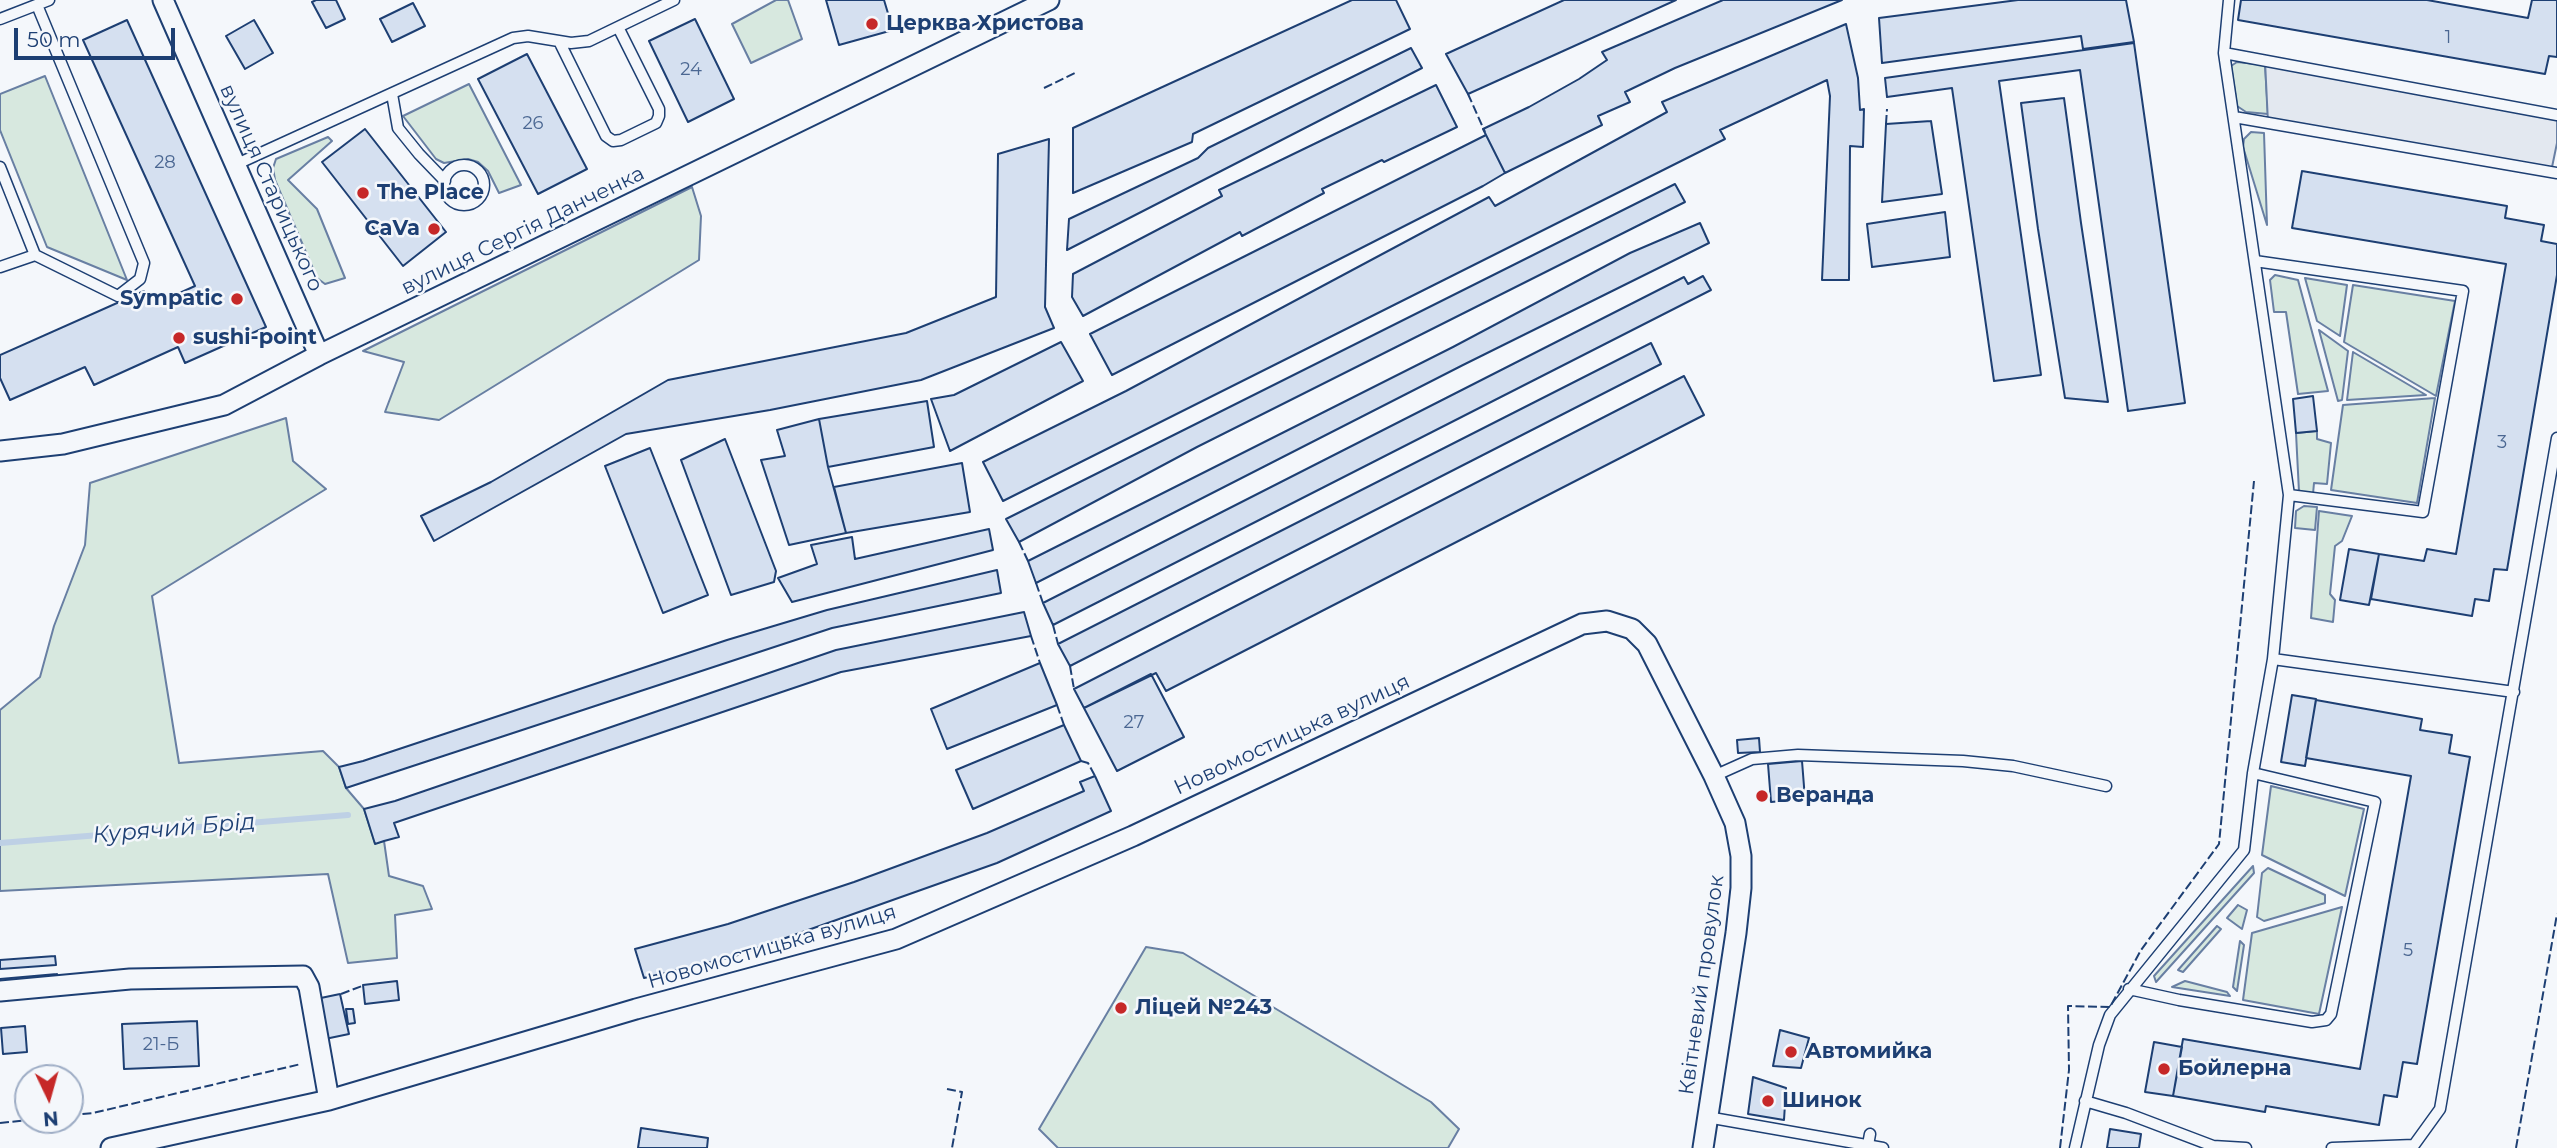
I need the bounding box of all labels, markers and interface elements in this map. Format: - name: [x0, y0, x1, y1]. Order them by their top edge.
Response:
- place label: Церква Христова: [886, 11, 1084, 37]
- scale bar: [18, 14, 178, 58]
- marker: Церква Христова: [864, 16, 880, 32]
- text: 50 m: [27, 27, 81, 52]
- house number: 1: [2445, 27, 2451, 49]
- house number: 24: [680, 59, 702, 81]
- street label: вулиця Старицького: [214, 80, 328, 296]
- house number: 26: [522, 113, 544, 135]
- house number: 28: [154, 152, 176, 174]
- street label: вулиця Сергія Данченка: [397, 161, 649, 301]
- place label: The Place: [377, 180, 484, 206]
- marker: The Place: [355, 185, 371, 201]
- place label: CaVa: [364, 216, 420, 242]
- marker: CaVa: [426, 221, 442, 237]
- place label: Sympatic: [120, 286, 223, 312]
- marker: Sympatic: [229, 291, 245, 307]
- place label: sushi-point: [193, 325, 317, 351]
- marker: sushi-point: [171, 330, 187, 346]
- house number: 3: [2497, 432, 2507, 454]
- street label: Новомостицька вулиця: [1170, 669, 1414, 801]
- house number: 27: [1124, 712, 1144, 734]
- place label: Веранда: [1776, 783, 1874, 809]
- marker: Веранда: [1754, 788, 1770, 804]
- water label: Курячий Брід: [92, 808, 256, 850]
- street label: Квітневий провулок: [1674, 873, 1730, 1097]
- street label: Новомостицька вулиця: [645, 899, 899, 995]
- house number: 5: [2403, 940, 2413, 962]
- place label: Ліцей №243: [1135, 995, 1272, 1021]
- marker: Ліцей №243: [1113, 1000, 1129, 1016]
- house number: 21-Б: [143, 1034, 179, 1056]
- place label: Автомийка: [1805, 1039, 1932, 1065]
- marker: Автомийка: [1783, 1044, 1799, 1060]
- place label: Бойлерна: [2178, 1056, 2291, 1082]
- marker: Бойлерна: [2156, 1061, 2172, 1077]
- north arrow: [14, 1064, 84, 1134]
- place label: Шинок: [1782, 1088, 1862, 1114]
- marker: Шинок: [1760, 1093, 1776, 1109]
- text: N: [42, 1106, 59, 1131]

